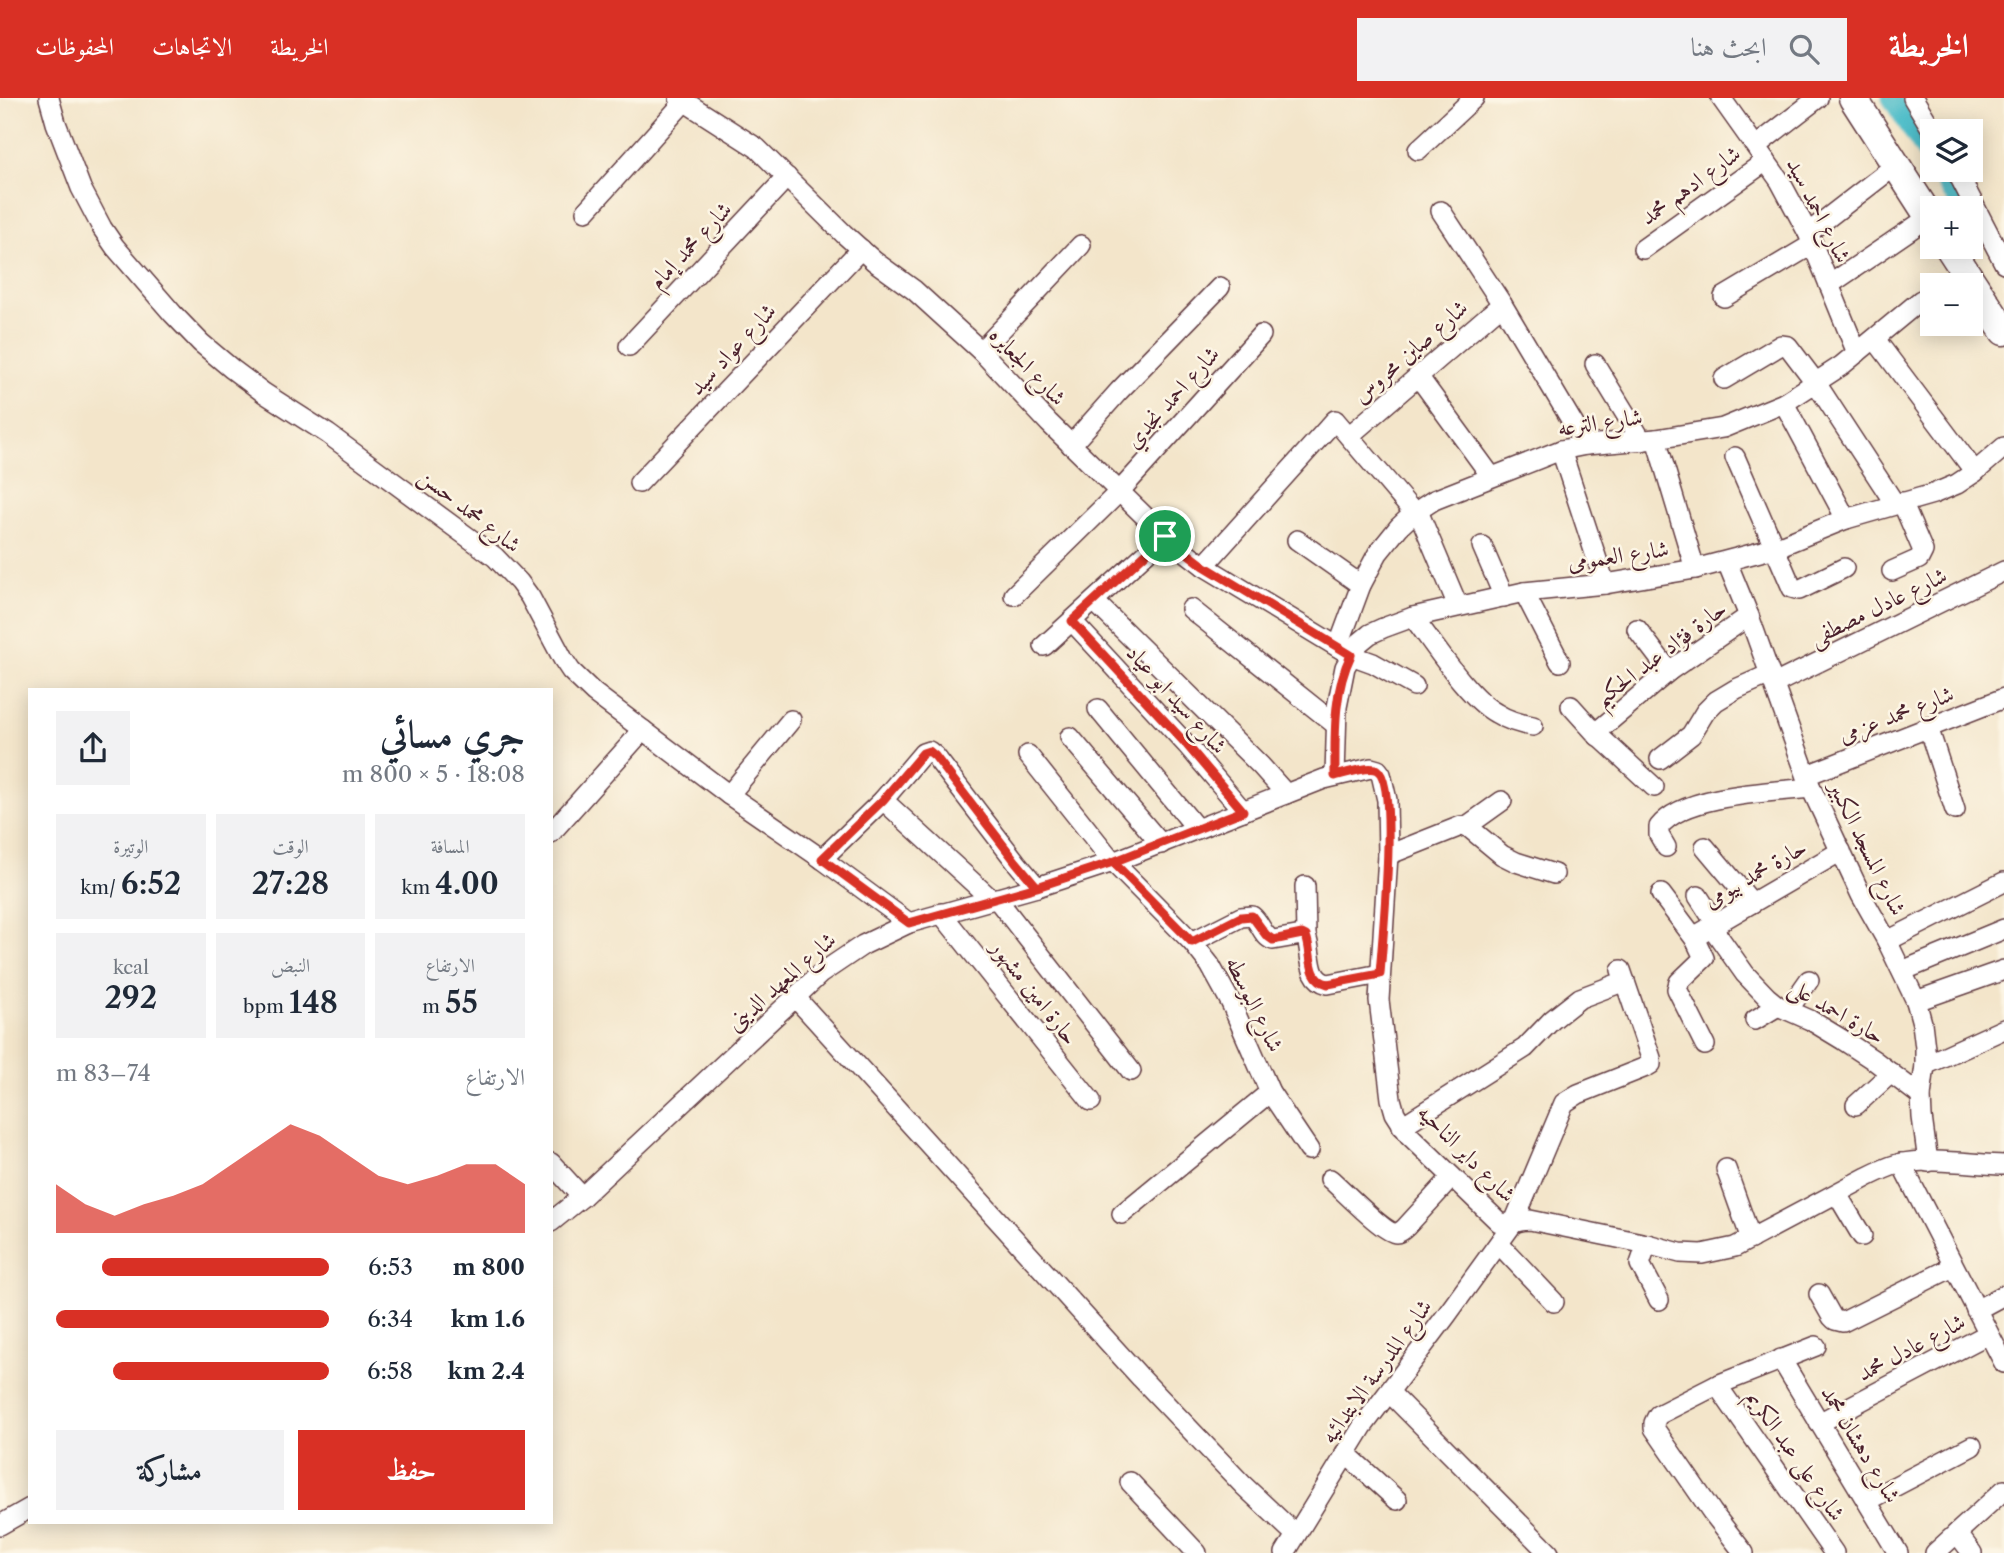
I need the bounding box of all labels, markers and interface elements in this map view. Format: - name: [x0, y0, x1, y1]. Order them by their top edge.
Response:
- search box: [1357, 18, 1847, 81]
- text: الخريطة: [1889, 25, 1969, 66]
- icon: search: [1785, 30, 1823, 68]
- text: ابحث هنا: [1690, 31, 1767, 63]
- text: المحفوظات: [35, 32, 114, 61]
- text: الاتجاهات: [152, 32, 232, 61]
- text: الخريطة: [270, 32, 329, 61]
- map controls: [1920, 119, 1983, 336]
- button: layers: [1920, 119, 1983, 182]
- street label: شارع ادهم محمد: [1634, 139, 1750, 237]
- street label: شارع احمد سيد: [1775, 153, 1857, 270]
- street label: شارع محمد إمام: [642, 195, 742, 299]
- button: +: [1920, 196, 1983, 259]
- button: −: [1920, 273, 1983, 336]
- street label: شارع صاين محروس: [1347, 293, 1477, 413]
- street label: شارع عواد سيد: [682, 297, 786, 405]
- street label: شارع الجعايره: [979, 321, 1072, 415]
- street label: شارع احمد نجدي: [1119, 340, 1230, 458]
- street label: شارع الترعه: [1556, 402, 1645, 448]
- street label: شارع محمد حسن: [410, 461, 527, 563]
- pin: [1135, 506, 1195, 566]
- icon: arrive: [1146, 517, 1184, 555]
- street label: شارع العمومى: [1566, 534, 1671, 582]
- street label: شارع عادل مصطفى: [1805, 561, 1954, 657]
- street label: حارة فؤاد عبد الحكيم: [1588, 594, 1737, 719]
- street label: شارع سيد ابو عياد: [1116, 639, 1233, 763]
- street label: شارع محمد عزمى: [1834, 679, 1960, 754]
- text: جري مسائي: [380, 710, 525, 757]
- button: share: [56, 711, 130, 785]
- text: 18:08 · 5 × 800 m: [342, 760, 525, 788]
- street label: شارع المسجد الكبير: [1817, 774, 1913, 923]
- street label: حارة محمد بيومى: [1699, 832, 1812, 915]
- text: الوتيرة: [113, 835, 148, 858]
- text: الوقت: [272, 835, 309, 858]
- text: المسافة: [431, 835, 470, 858]
- text: 6:52: [121, 865, 181, 902]
- text: 27:28: [252, 865, 329, 902]
- text: 4.00: [435, 865, 499, 902]
- text: /km: [80, 876, 121, 899]
- text: km: [402, 876, 435, 899]
- street label: شارع المعهد الدينى: [720, 926, 846, 1041]
- street label: حارة امين مشهور: [983, 932, 1085, 1051]
- street label: شارع البوسطه: [1214, 952, 1290, 1059]
- text: النبض: [271, 954, 310, 977]
- text: الارتفاع: [426, 954, 475, 977]
- text: kcal: [113, 956, 149, 979]
- street label: حارة احمد على: [1782, 972, 1890, 1053]
- text: 292: [104, 979, 157, 1016]
- text: 148: [289, 984, 338, 1021]
- text: 55: [445, 984, 478, 1021]
- text: bpm: [243, 995, 289, 1018]
- text: m: [422, 995, 445, 1018]
- text: 74–83 m: [56, 1059, 151, 1087]
- text: الارتفاع: [465, 1063, 525, 1091]
- street label: شارع داير الناحيه: [1408, 1098, 1522, 1212]
- text: 6:53: [368, 1253, 413, 1281]
- text: 800 m: [453, 1253, 525, 1281]
- street label: شارع المدرسة الابتدائيه: [1314, 1293, 1443, 1452]
- text: 6:34: [367, 1305, 413, 1333]
- text: 1.6 km: [451, 1305, 525, 1333]
- street label: شارع عادل محمد: [1852, 1307, 1973, 1392]
- text: 6:58: [367, 1357, 413, 1385]
- text: 2.4 km: [448, 1357, 525, 1385]
- street label: شارع دهشان محمد: [1810, 1380, 1907, 1511]
- street label: شارع على عبد الكريم: [1735, 1384, 1852, 1530]
- button: مشاركة: [56, 1430, 284, 1510]
- button: حفظ: [298, 1430, 525, 1510]

